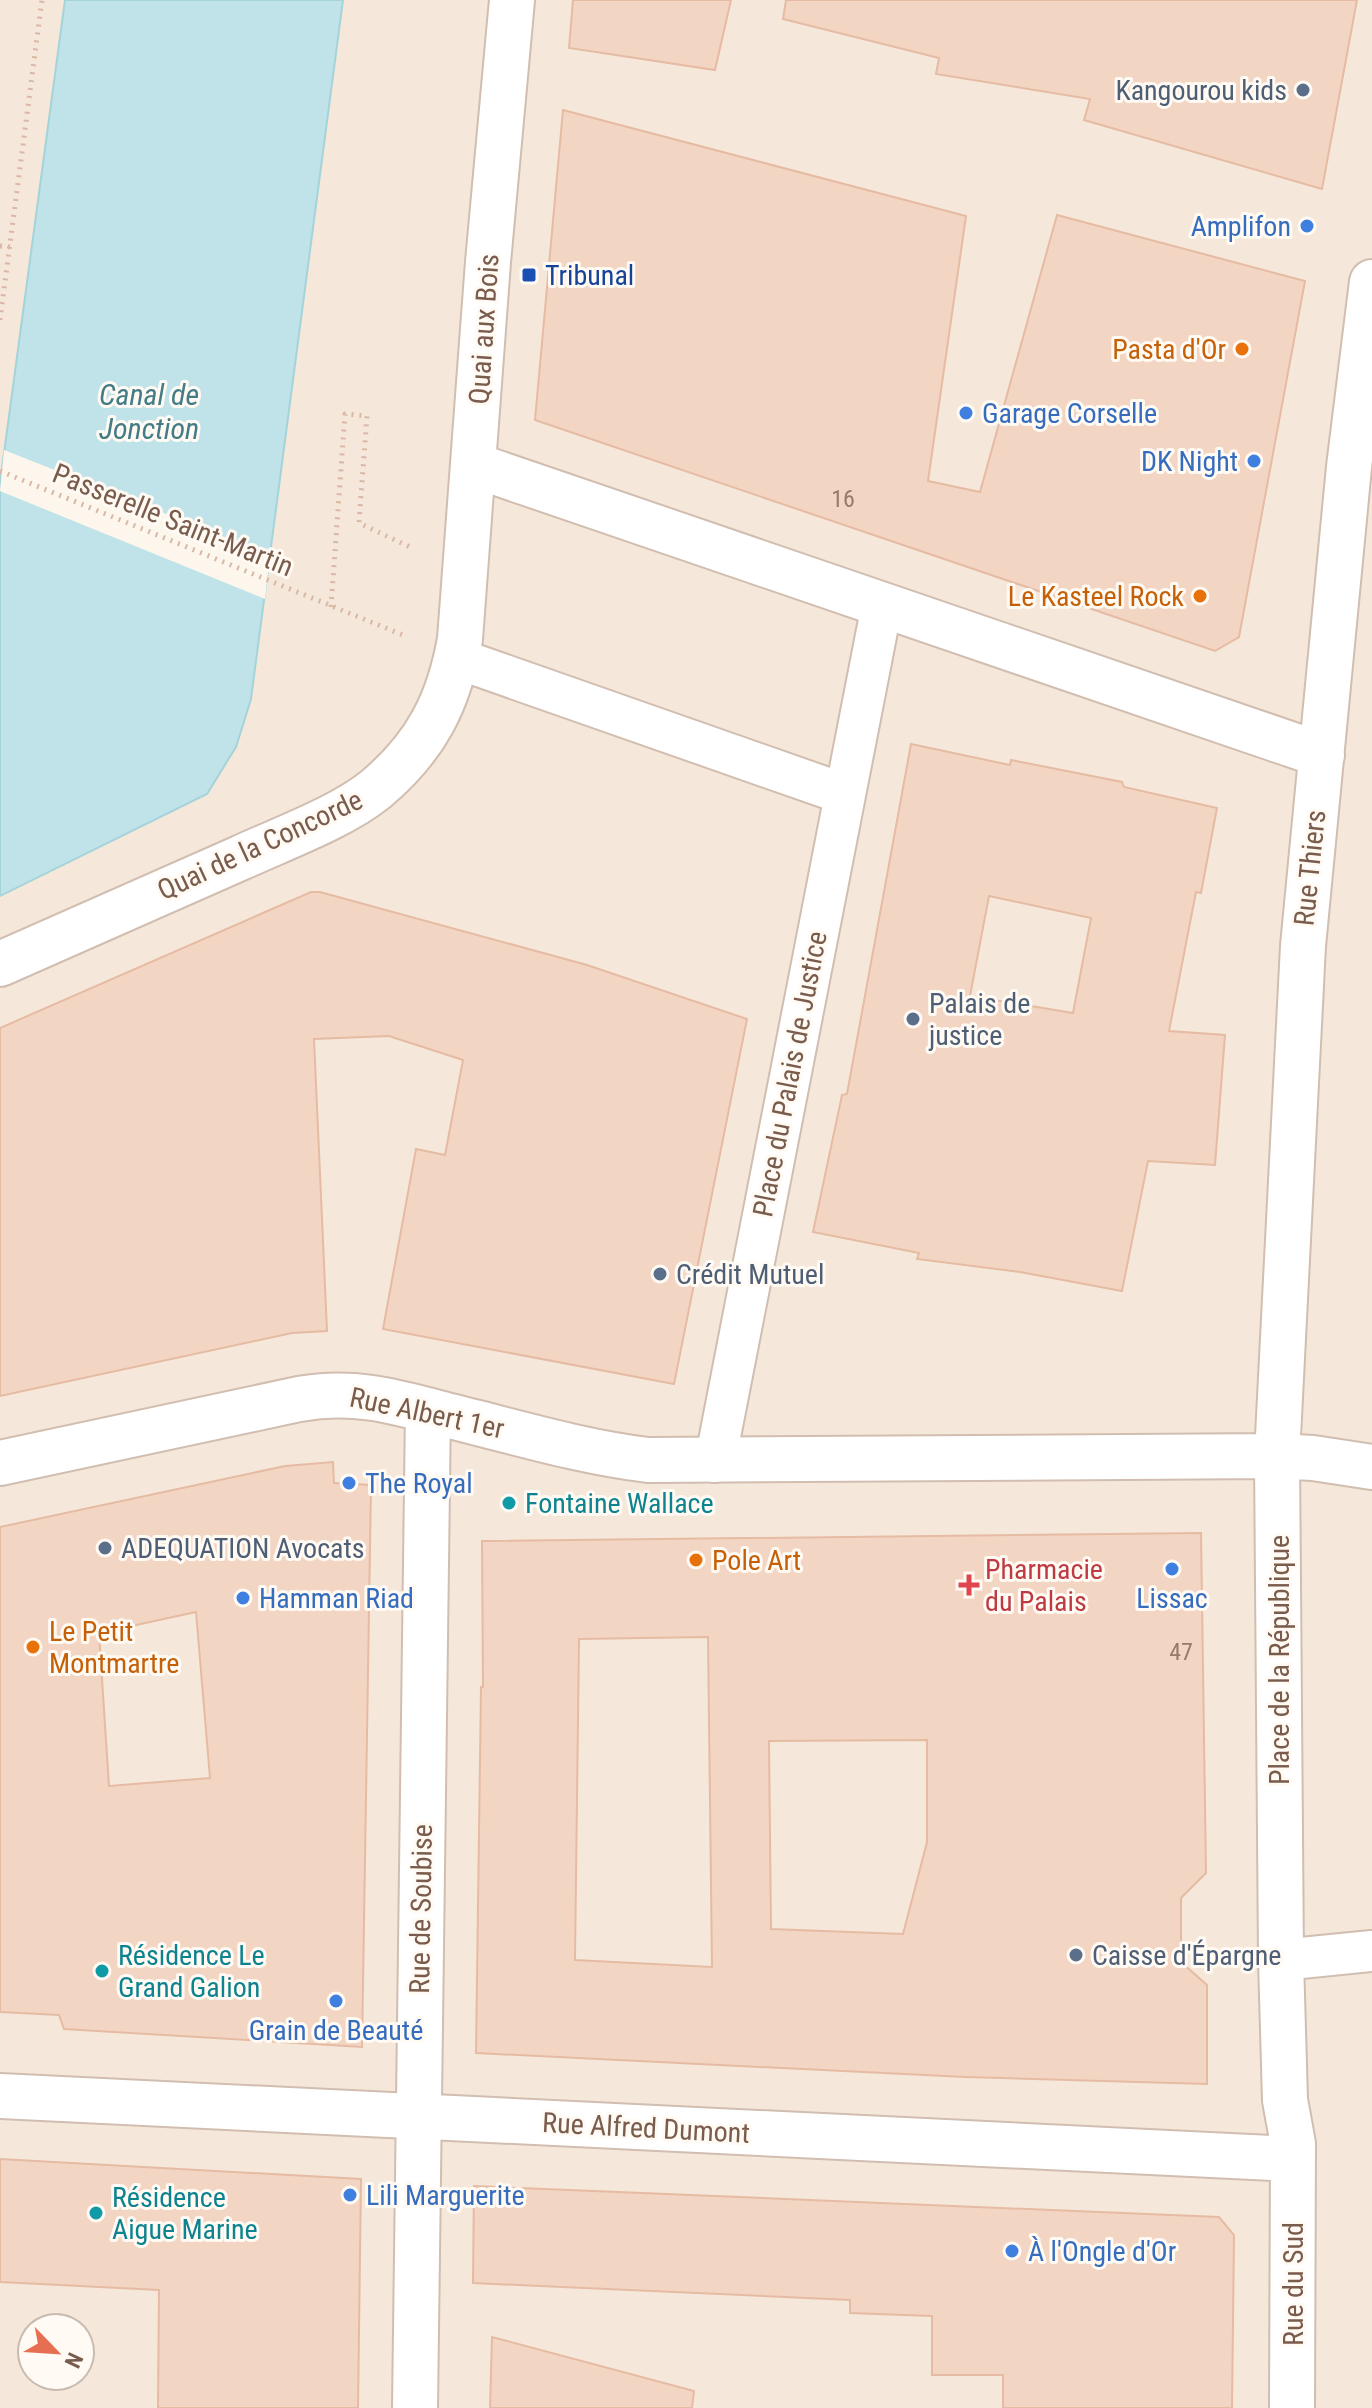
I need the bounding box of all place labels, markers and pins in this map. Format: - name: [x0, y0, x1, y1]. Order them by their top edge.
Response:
- place label: Kangourou kids: [1115, 74, 1287, 107]
- marker: Kangourou kids: [1294, 81, 1312, 99]
- place label: Amplifon: [1191, 210, 1291, 243]
- marker: Amplifon: [1298, 217, 1316, 235]
- place label: Tribunal: [545, 259, 634, 292]
- marker: Tribunal: [520, 266, 538, 284]
- place label: Pasta d'Or: [1112, 333, 1226, 366]
- marker: Pasta d'Or: [1233, 340, 1251, 358]
- place label: Garage Corselle: [982, 397, 1157, 430]
- marker: Garage Corselle: [957, 404, 975, 422]
- place label: DK Night: [1141, 445, 1238, 478]
- marker: DK Night: [1245, 452, 1263, 470]
- place label: Le Kasteel Rock: [1008, 580, 1184, 613]
- marker: Le Kasteel Rock: [1191, 587, 1209, 605]
- place label: Palais de justice: [928, 987, 1030, 1052]
- marker: Palais de justice: [904, 1010, 922, 1028]
- place label: Crédit Mutuel: [676, 1258, 824, 1291]
- marker: Crédit Mutuel: [651, 1265, 669, 1283]
- place label: The Royal: [365, 1467, 473, 1500]
- marker: The Royal: [340, 1474, 358, 1492]
- place label: Fontaine Wallace: [525, 1487, 714, 1520]
- marker: Fontaine Wallace: [500, 1494, 518, 1512]
- place label: ADEQUATION Avocats: [121, 1532, 365, 1565]
- marker: ADEQUATION Avocats: [96, 1539, 114, 1557]
- place label: Pole Art: [712, 1544, 801, 1577]
- marker: Pole Art: [687, 1551, 705, 1569]
- place label: Pharmacie du Palais: [985, 1553, 1103, 1618]
- marker: Lissac: [1163, 1560, 1181, 1578]
- marker: Pharmacie du Palais: [960, 1576, 978, 1594]
- place label: Hamman Riad: [259, 1582, 414, 1615]
- place label: Lissac: [1136, 1582, 1208, 1615]
- marker: Hamman Riad: [234, 1589, 252, 1607]
- place label: Le Petit Montmartre: [49, 1615, 179, 1680]
- marker: Le Petit Montmartre: [24, 1638, 42, 1656]
- place label: Résidence Le Grand Galion: [118, 1939, 265, 2004]
- place label: Caisse d'Épargne: [1092, 1939, 1282, 1972]
- marker: Caisse d'Épargne: [1067, 1946, 1085, 1964]
- marker: Résidence Le Grand Galion: [93, 1962, 111, 1980]
- marker: Grain de Beauté: [327, 1992, 345, 2010]
- place label: Grain de Beauté: [249, 2014, 423, 2047]
- place label: Lili Marguerite: [366, 2179, 525, 2212]
- place label: Résidence Aigue Marine: [112, 2181, 258, 2246]
- marker: Lili Marguerite: [341, 2186, 359, 2204]
- marker: Résidence Aigue Marine: [87, 2204, 105, 2222]
- place label: À l'Ongle d'Or: [1028, 2235, 1176, 2268]
- marker: À l'Ongle d'Or: [1003, 2242, 1021, 2260]

